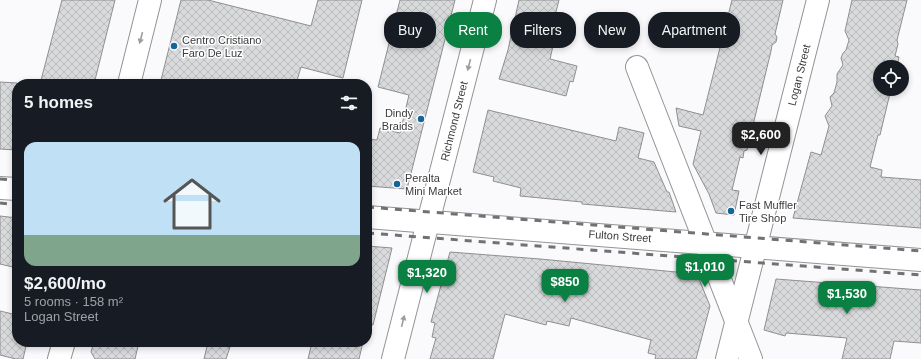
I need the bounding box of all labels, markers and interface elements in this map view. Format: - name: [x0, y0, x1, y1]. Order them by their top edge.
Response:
- chip: Buy: [384, 12, 436, 48]
- chip: Rent: [444, 12, 502, 48]
- chip: Filters: [510, 12, 576, 48]
- chip: New: [584, 12, 640, 48]
- chip: Apartment: [648, 12, 740, 48]
- one-way arrow: [137, 32, 143, 44]
- place label: Centro Cristiano Faro De Luz: [182, 34, 261, 59]
- marker: Centro Cristiano Faro De Luz: [169, 41, 179, 51]
- street label: Logan Street: [786, 43, 812, 107]
- one-way arrow: [465, 59, 471, 71]
- map controls: [873, 60, 909, 96]
- button: locate: [873, 60, 909, 96]
- street label: Richmond Street: [438, 80, 470, 162]
- icon: filters: [338, 92, 360, 114]
- text: 5 homes: [24, 93, 93, 112]
- place label: Dindy Braids: [382, 107, 413, 132]
- marker: Dindy Braids: [416, 114, 426, 124]
- pin: $2,600: [728, 122, 794, 156]
- text: $2,600: [741, 127, 781, 142]
- icon: home: [156, 168, 228, 240]
- place label: Peralta Mini Market: [405, 172, 462, 197]
- marker: Peralta Mini Market: [392, 179, 402, 189]
- place label: Fast Muffler Tire Shop: [739, 199, 797, 224]
- marker: Fast Muffler Tire Shop: [726, 206, 736, 216]
- street label: Fulton Street: [588, 228, 652, 244]
- pin: $1,010: [672, 254, 738, 288]
- text: $1,010: [685, 259, 725, 274]
- pin: $1,320: [394, 260, 460, 294]
- text: $1,320: [407, 265, 447, 280]
- pin: $850: [541, 269, 589, 303]
- text: $2,600/mo: [24, 274, 106, 293]
- text: $850: [551, 274, 579, 289]
- pin: $1,530: [814, 281, 880, 315]
- text: $1,530: [827, 286, 867, 301]
- text: 5 rooms · 158 m²: [24, 294, 123, 309]
- text: Logan Street: [24, 309, 98, 324]
- one-way arrow: [400, 315, 406, 327]

